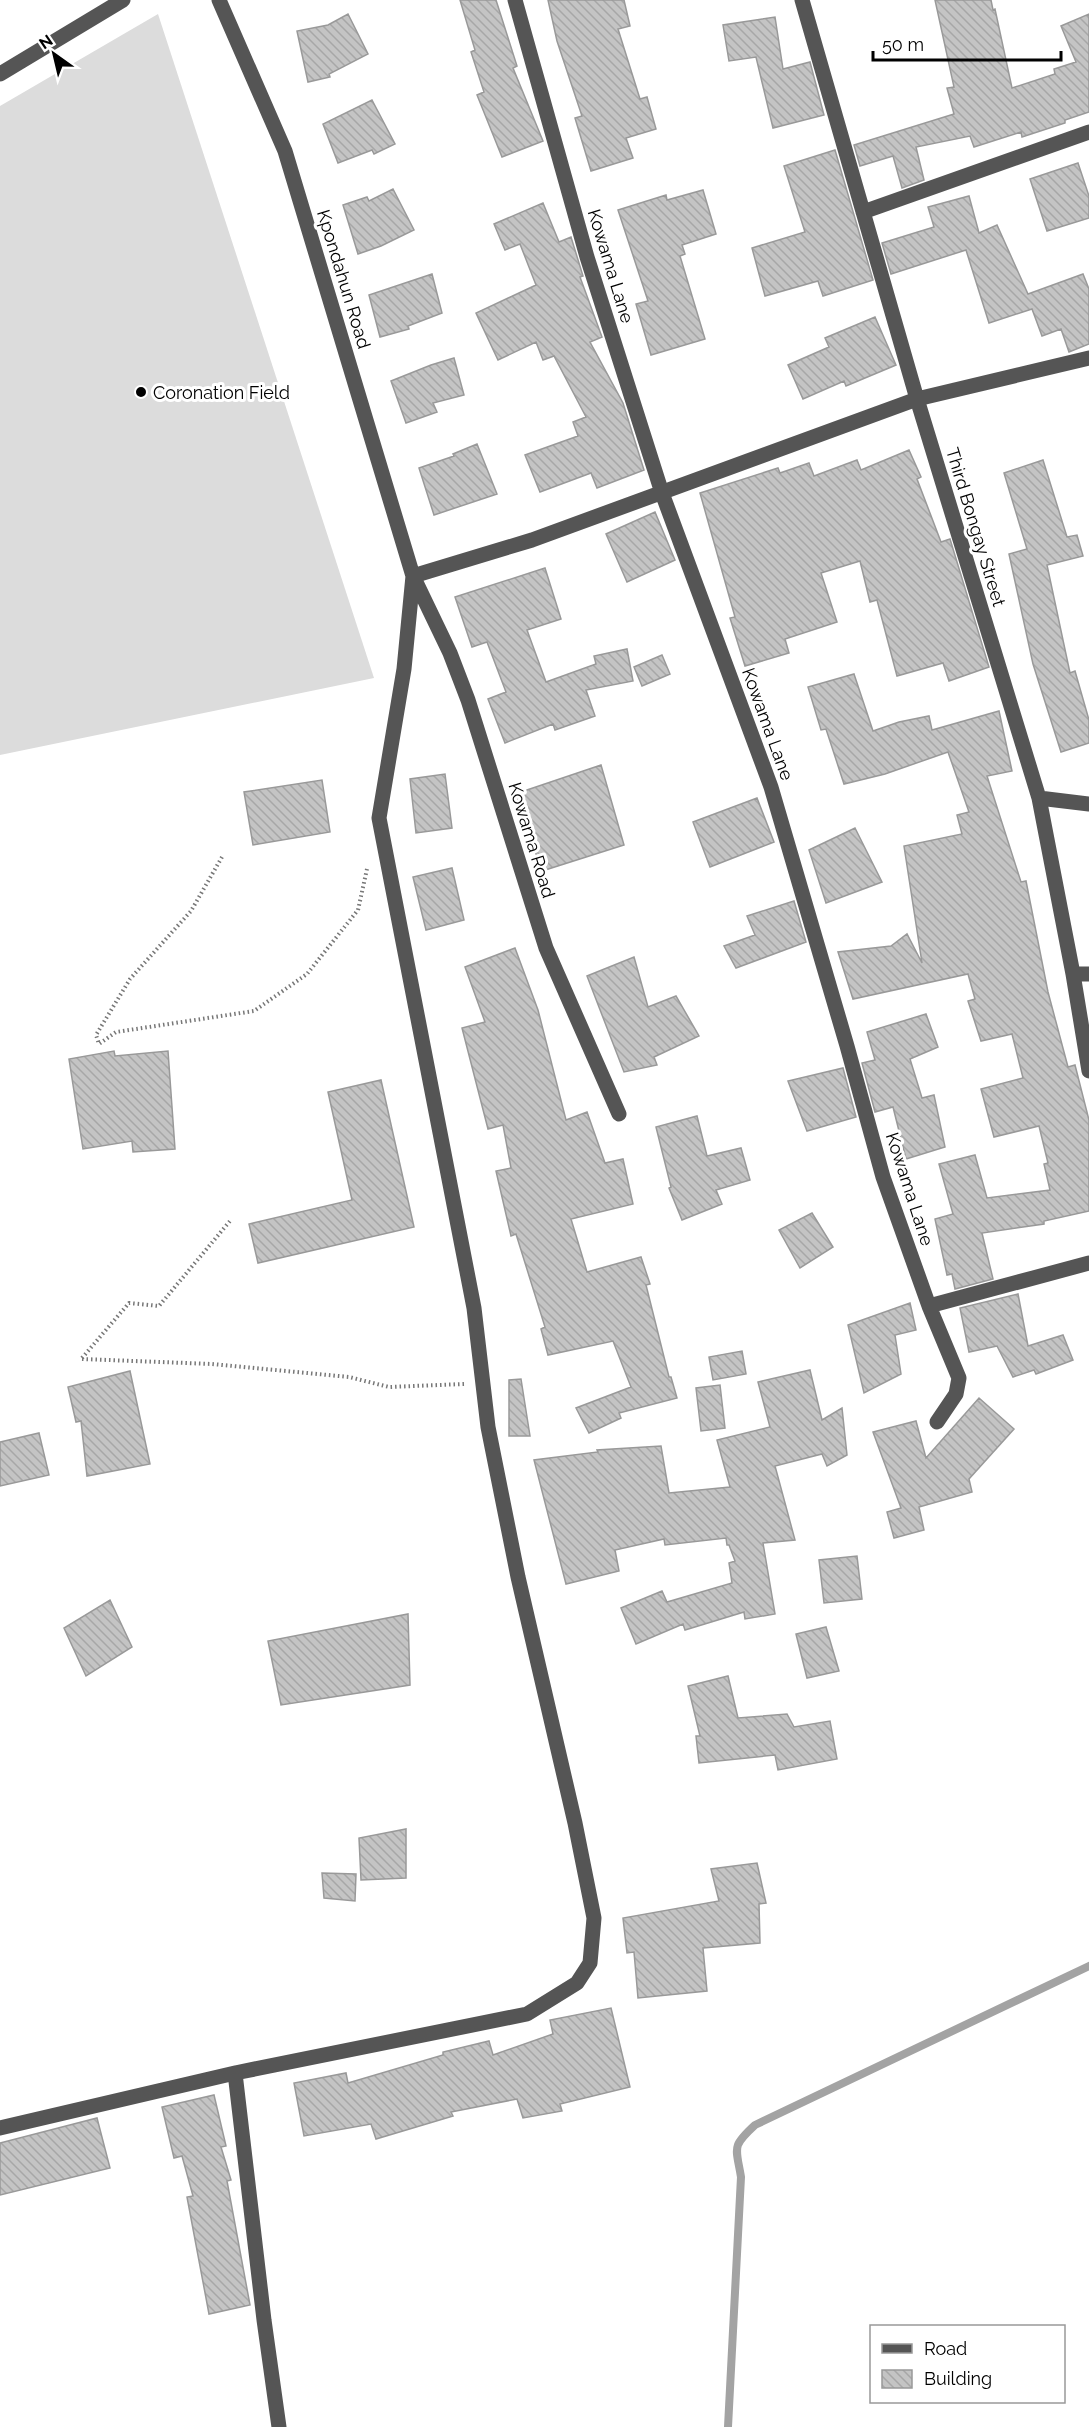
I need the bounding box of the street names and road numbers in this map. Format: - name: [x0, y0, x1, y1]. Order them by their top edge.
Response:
- street label: Kpondahun Road: [313, 207, 375, 351]
- street label: Kowama Lane: [584, 207, 638, 326]
- street label: Third Bongay Street: [942, 445, 1010, 609]
- street label: Kowama Lane: [738, 665, 798, 783]
- street label: Kowama Road: [504, 780, 560, 900]
- street label: Kowama Lane: [882, 1130, 938, 1249]

